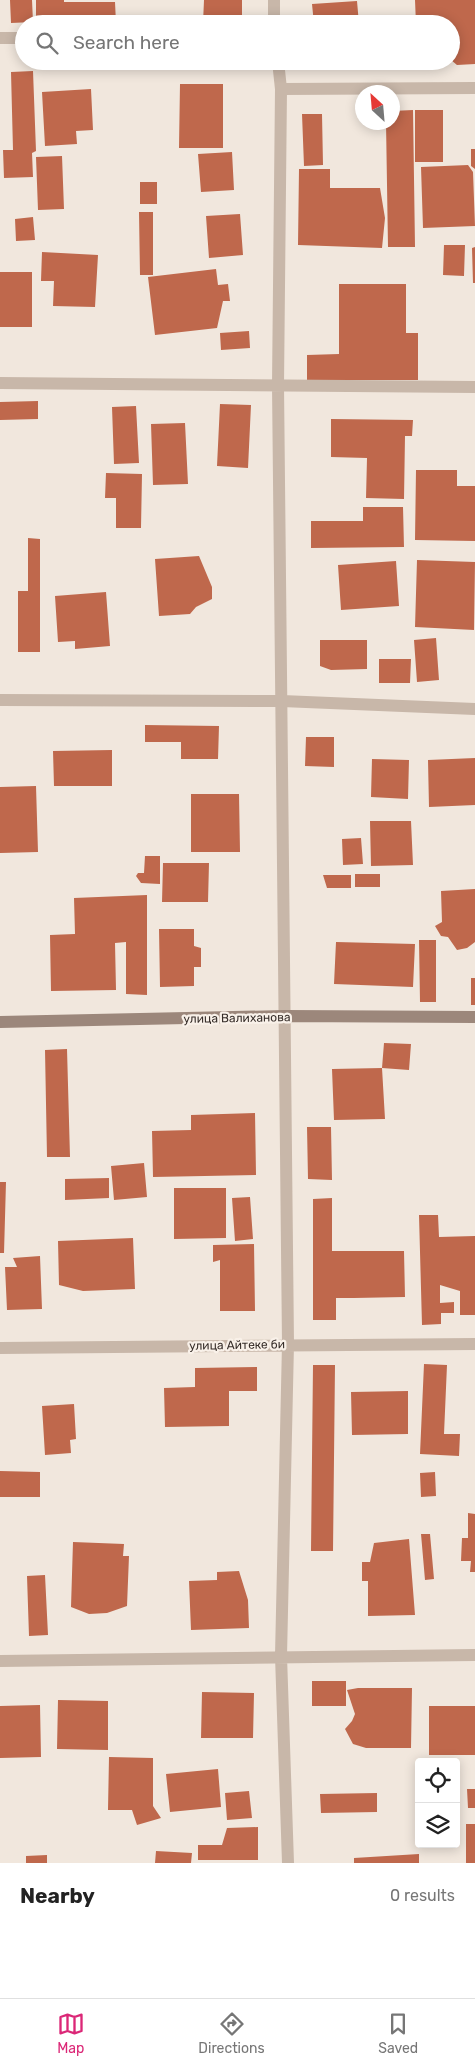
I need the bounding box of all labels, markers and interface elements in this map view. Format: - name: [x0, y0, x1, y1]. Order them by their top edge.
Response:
- search box: [15, 15, 460, 70]
- icon: search: [33, 29, 61, 57]
- text: Search here: [73, 31, 180, 54]
- north arrow: [355, 85, 400, 130]
- street label: улица Валиханова: [183, 1010, 291, 1026]
- street label: улица Айтеке би: [189, 1337, 285, 1353]
- map controls: [415, 1758, 460, 1848]
- button: locate: [415, 1758, 460, 1803]
- button: layers: [415, 1803, 460, 1848]
- text: Nearby: [20, 1883, 95, 1908]
- text: 0 results: [390, 1886, 455, 1905]
- tab: Map: [57, 2010, 85, 2057]
- tab: Directions: [198, 2010, 265, 2057]
- tab: Saved: [378, 2010, 418, 2057]

